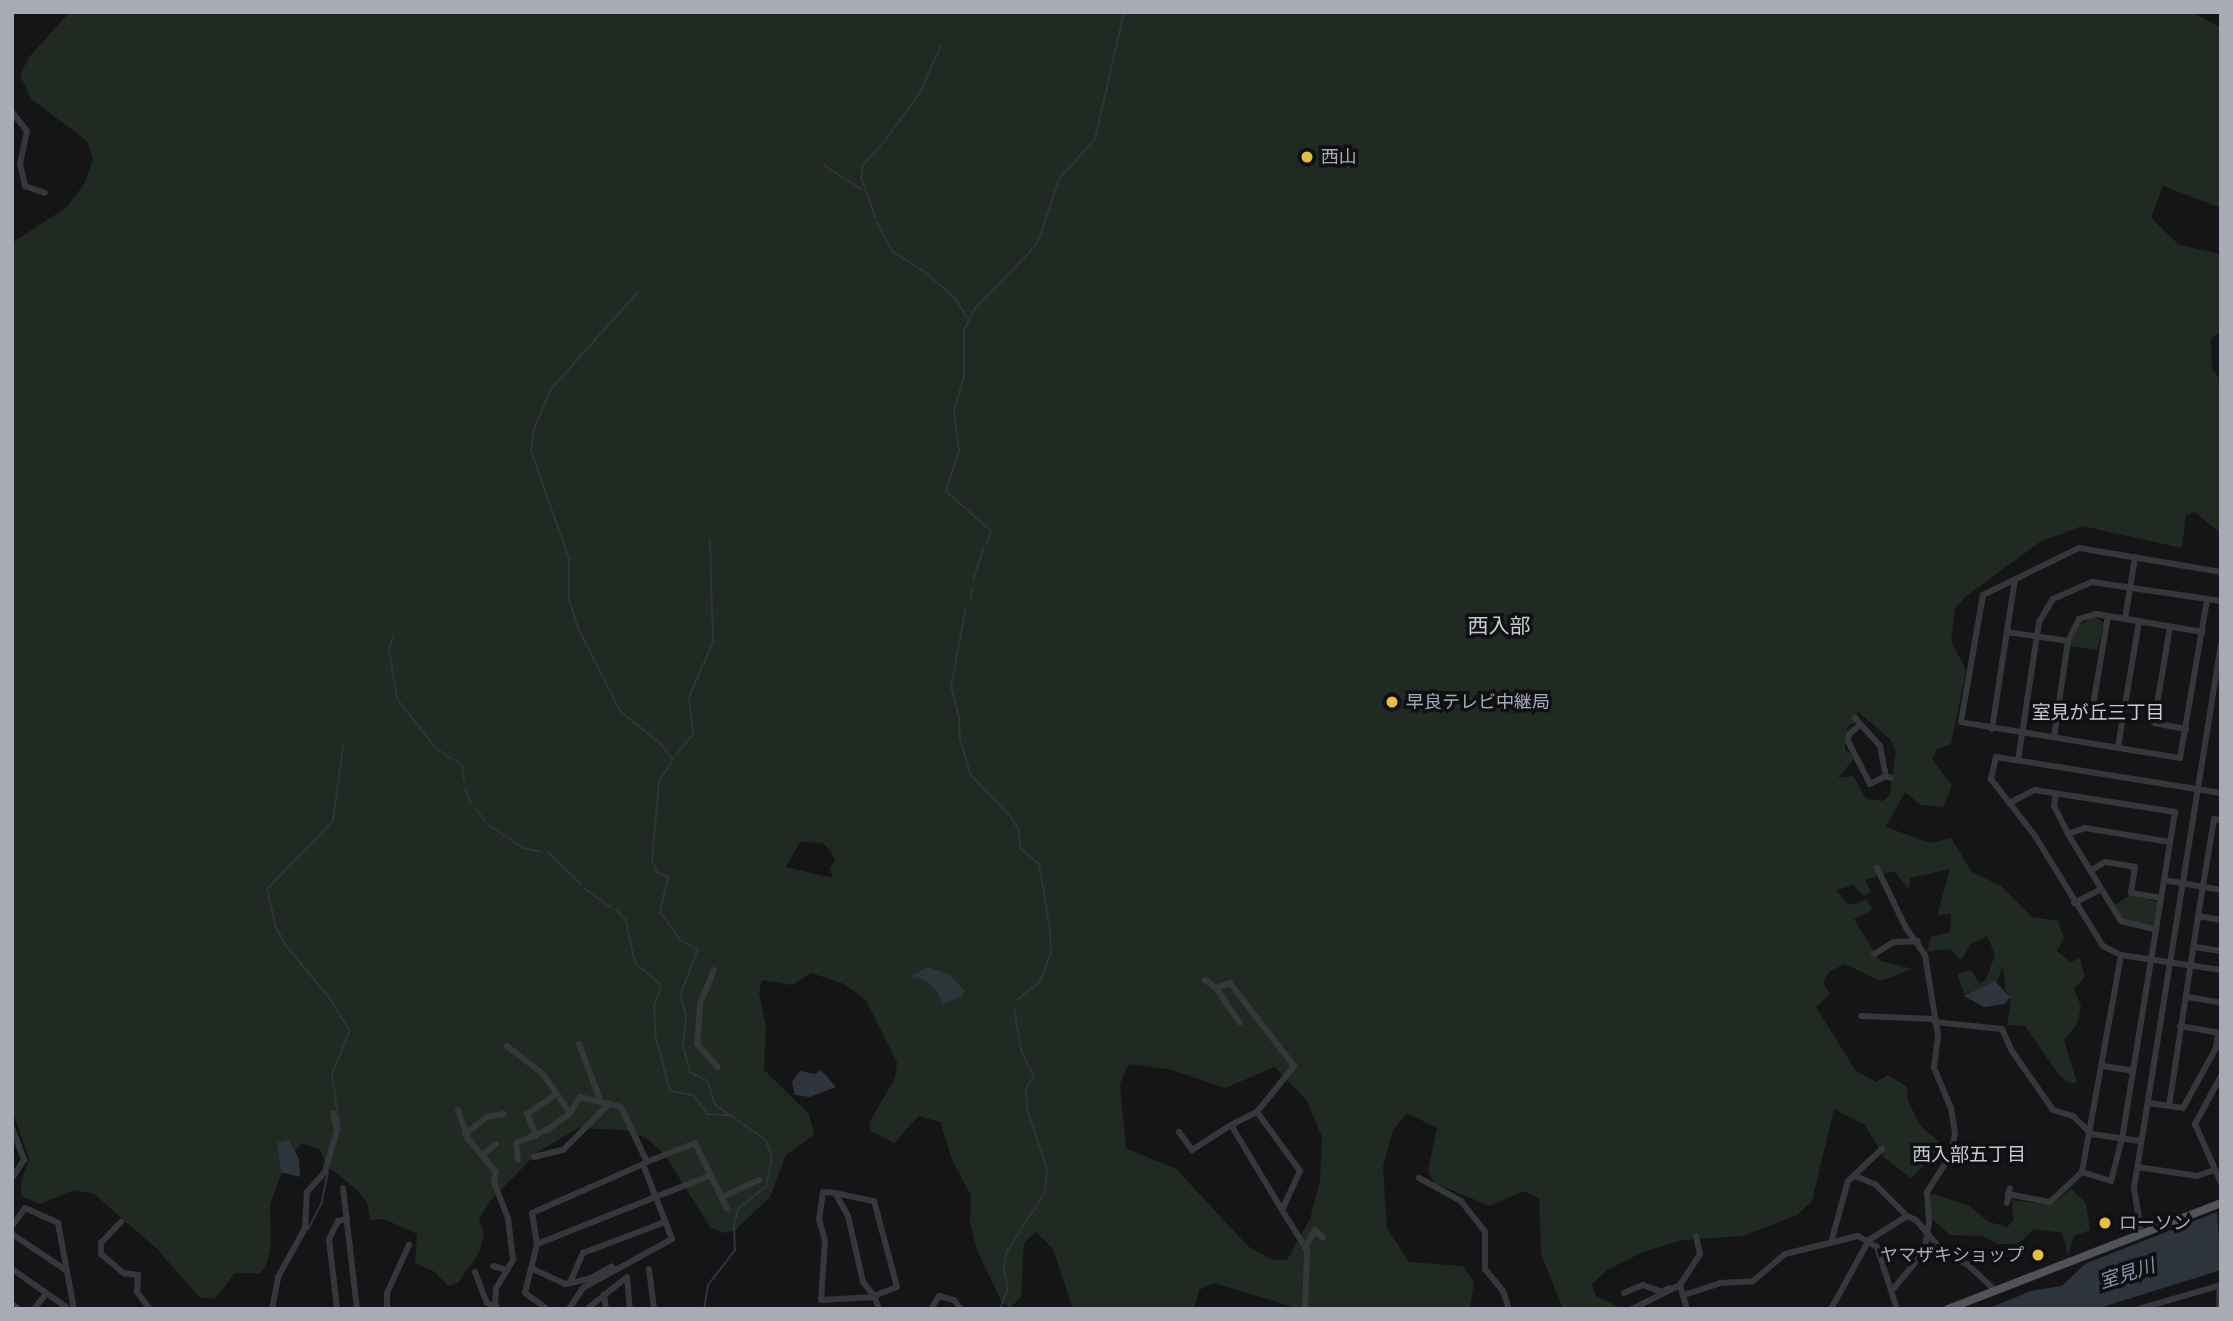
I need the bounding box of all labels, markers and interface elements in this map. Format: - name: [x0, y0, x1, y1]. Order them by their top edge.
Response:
- place label: 西山: [1321, 146, 1357, 168]
- marker: 西山: [1299, 149, 1315, 165]
- district label: 西入部: [1468, 613, 1530, 639]
- place label: 早良テレビ中継局: [1406, 691, 1550, 713]
- marker: 早良テレビ中継局: [1384, 694, 1400, 710]
- district label: 室見が丘三丁目: [2032, 702, 2164, 724]
- district label: 西入部五丁目: [1912, 1144, 2026, 1166]
- place label: ローソン: [2119, 1212, 2191, 1234]
- marker: ローソン: [2097, 1215, 2113, 1231]
- place label: ヤマザキショップ: [1880, 1244, 2024, 1266]
- marker: ヤマザキショップ: [2030, 1247, 2046, 1263]
- water label: 室見川: [2096, 1254, 2158, 1294]

